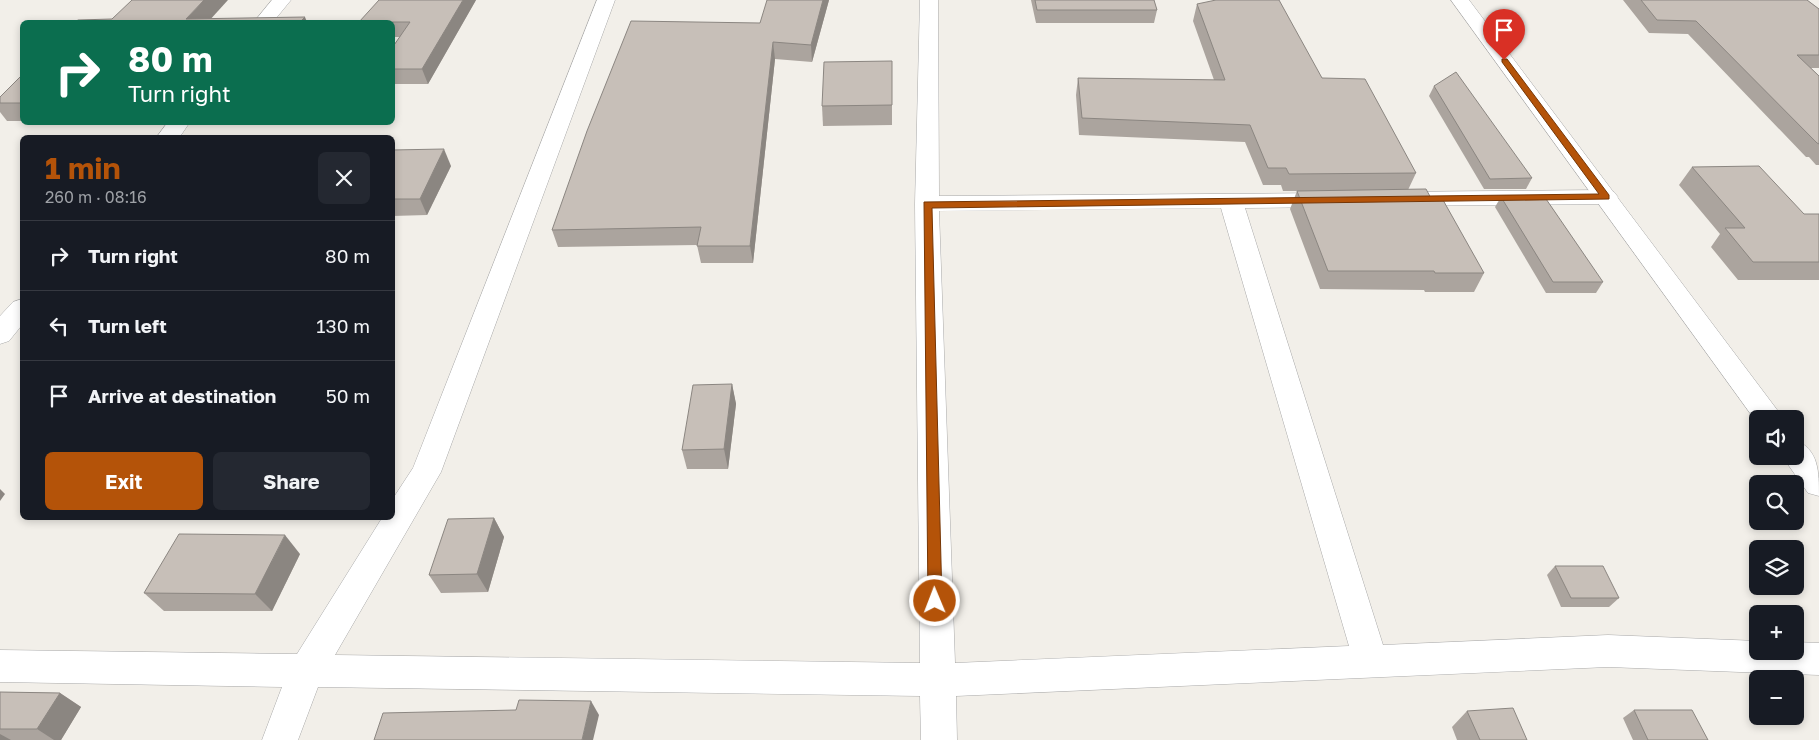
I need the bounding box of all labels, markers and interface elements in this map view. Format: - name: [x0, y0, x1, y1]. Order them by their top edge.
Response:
- pin: [1483, 9, 1525, 60]
- icon: arrive: [1490, 16, 1518, 44]
- text: 80 m: [128, 38, 213, 80]
- icon: right: [45, 40, 110, 105]
- text: Turn right: [128, 80, 231, 107]
- text: 1 min: [45, 150, 121, 186]
- button: close: [318, 152, 370, 204]
- text: 260 m · 08:16: [45, 187, 147, 207]
- icon: right: [45, 242, 73, 270]
- text: Turn right: [88, 244, 178, 267]
- text: 80 m: [325, 244, 370, 267]
- icon: left: [45, 312, 73, 340]
- text: Turn left: [88, 314, 167, 337]
- text: 130 m: [316, 314, 370, 337]
- icon: arrive: [45, 382, 73, 410]
- text: Arrive at destination: [88, 384, 276, 407]
- text: 50 m: [326, 384, 370, 407]
- map controls: [1749, 410, 1804, 725]
- button: sound: [1749, 410, 1804, 465]
- button: Exit: [45, 452, 203, 510]
- button: Share: [213, 452, 370, 510]
- button: search: [1749, 475, 1804, 530]
- button: layers: [1749, 540, 1804, 595]
- position arrow: [908, 574, 960, 626]
- button: +: [1749, 605, 1804, 660]
- button: −: [1749, 670, 1804, 725]

